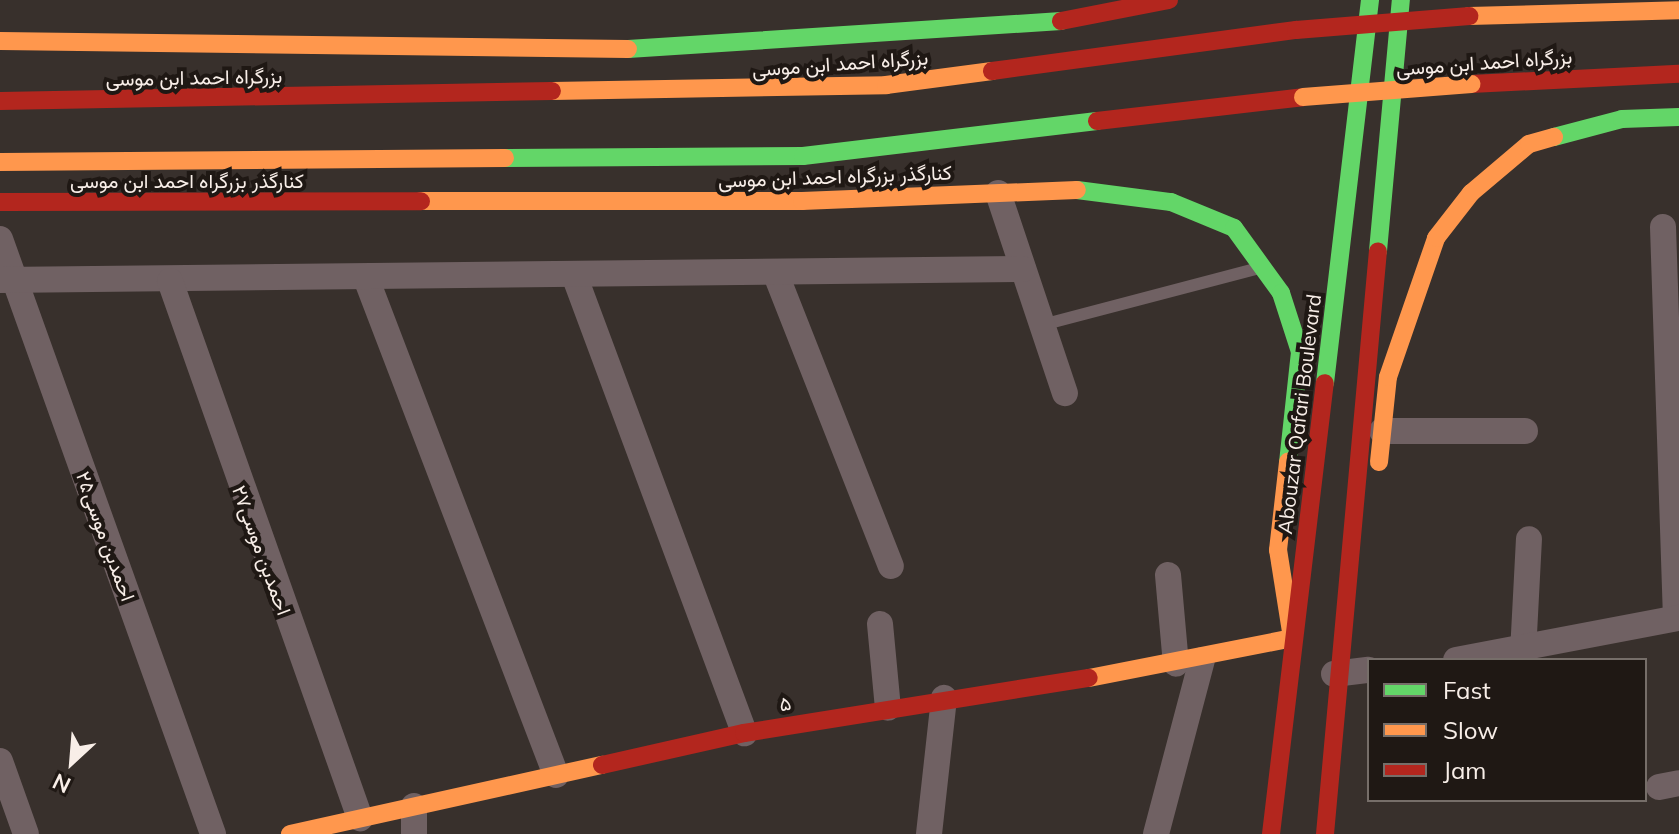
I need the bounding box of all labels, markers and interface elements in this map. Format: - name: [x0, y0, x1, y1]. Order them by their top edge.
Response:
- street label: بزرگراه احمد ابن موسی: [1395, 44, 1573, 80]
- street label: بزرگراه احمد ابن موسی: [751, 45, 929, 81]
- street label: بزرگراه احمد ابن موسی: [106, 63, 282, 91]
- street label: کنارگذر بزرگراه احمد ابن موسی: [718, 160, 952, 192]
- street label: کنارگذر بزرگراه احمد ابن موسی: [70, 168, 304, 192]
- street label: Abouzar Qafari Boulevard: [1272, 293, 1326, 535]
- street label: ۲۵احمدبن موسی: [71, 468, 141, 604]
- street label: ۲۷احمدبن موسی: [227, 482, 297, 618]
- legend: [1367, 658, 1647, 802]
- text: Fast: [1443, 675, 1491, 705]
- street label: ۵: [777, 690, 793, 716]
- text: Slow: [1443, 715, 1498, 745]
- north arrow: [32, 722, 112, 802]
- text: Jam: [1443, 755, 1486, 785]
- text: N: [48, 767, 75, 800]

